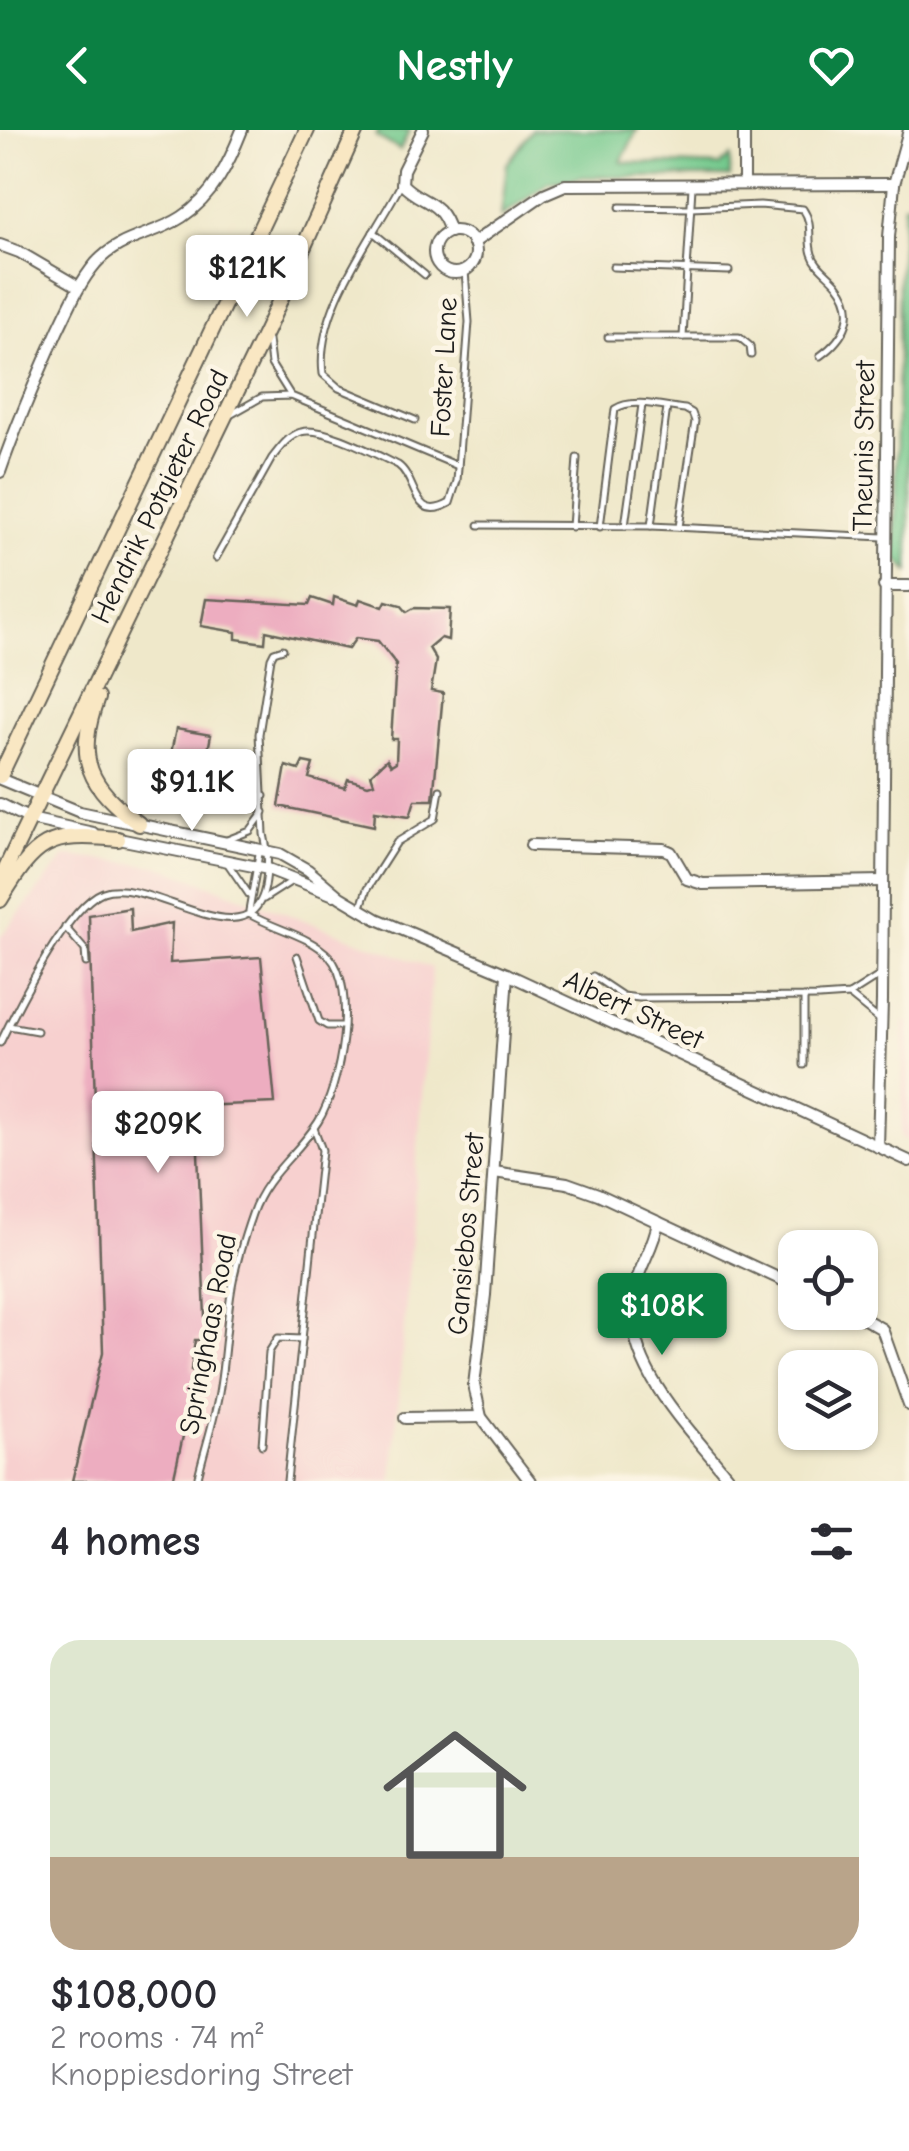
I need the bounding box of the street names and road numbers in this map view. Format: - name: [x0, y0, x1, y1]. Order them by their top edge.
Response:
- street label: Foster Lane: [424, 296, 464, 438]
- street label: Theunis Street: [847, 359, 882, 532]
- street label: Hendrik Potgieter Road: [84, 364, 235, 629]
- street label: Albert Street: [559, 964, 709, 1057]
- street label: Gansiebos Street: [441, 1131, 491, 1336]
- street label: Springhaas Road: [173, 1231, 243, 1437]

